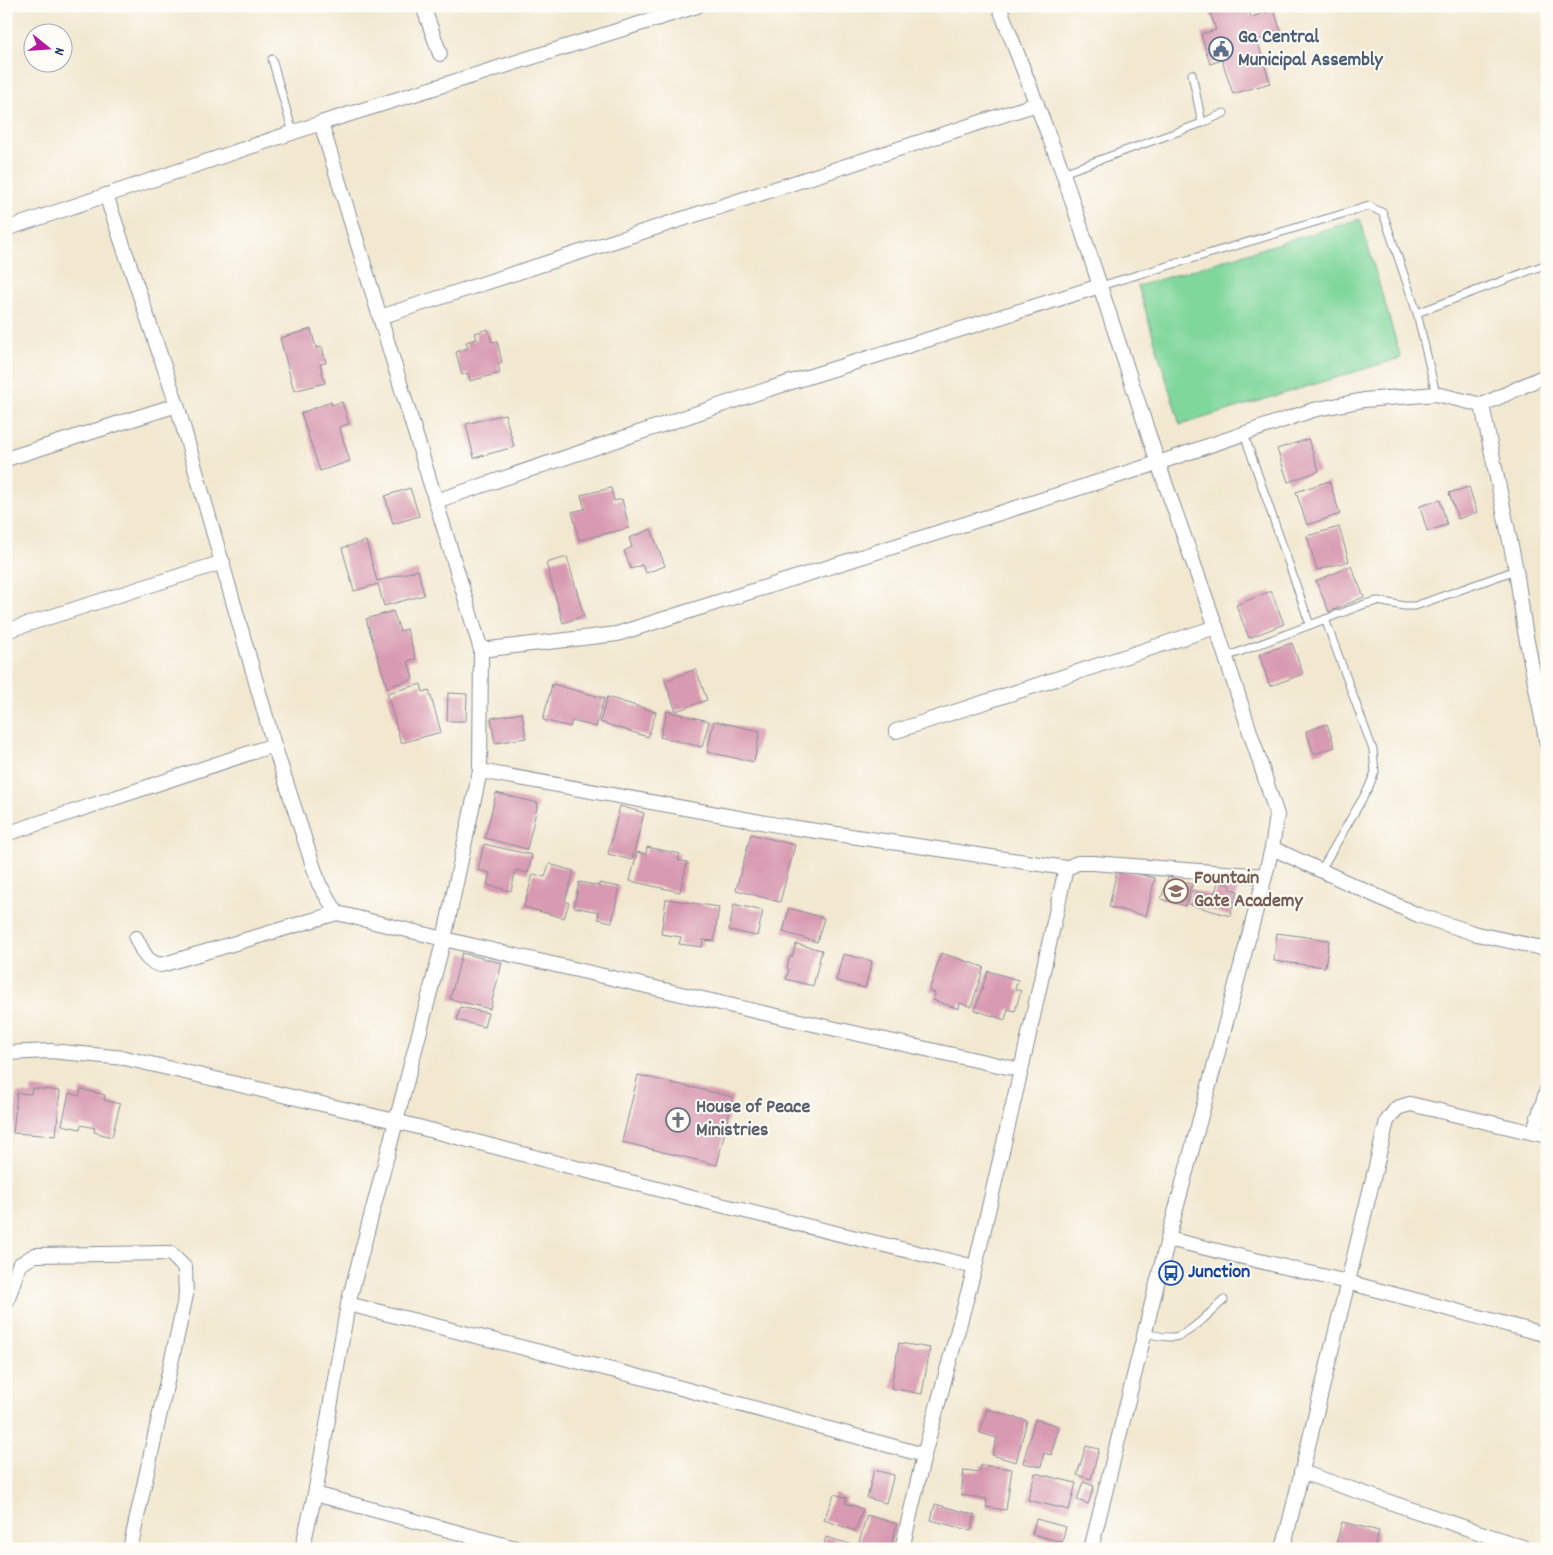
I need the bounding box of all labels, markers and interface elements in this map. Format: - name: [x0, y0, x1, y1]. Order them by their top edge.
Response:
- north arrow: [22, 22, 72, 72]
- place label: Ga Central Municipal Assembly: [1238, 24, 1384, 75]
- public building icon: Ga Central Municipal Assembly: [1208, 36, 1234, 62]
- text: N: [48, 45, 69, 58]
- place label: Fountain Gate Academy: [1194, 865, 1303, 916]
- school or university icon: Fountain Gate Academy: [1163, 878, 1189, 904]
- place label: House of Peace Ministries: [696, 1094, 810, 1145]
- church icon: House of Peace Ministries: [665, 1107, 691, 1133]
- place label: Junction: [1188, 1259, 1250, 1287]
- bus stop icon: Junction: [1158, 1260, 1184, 1286]

